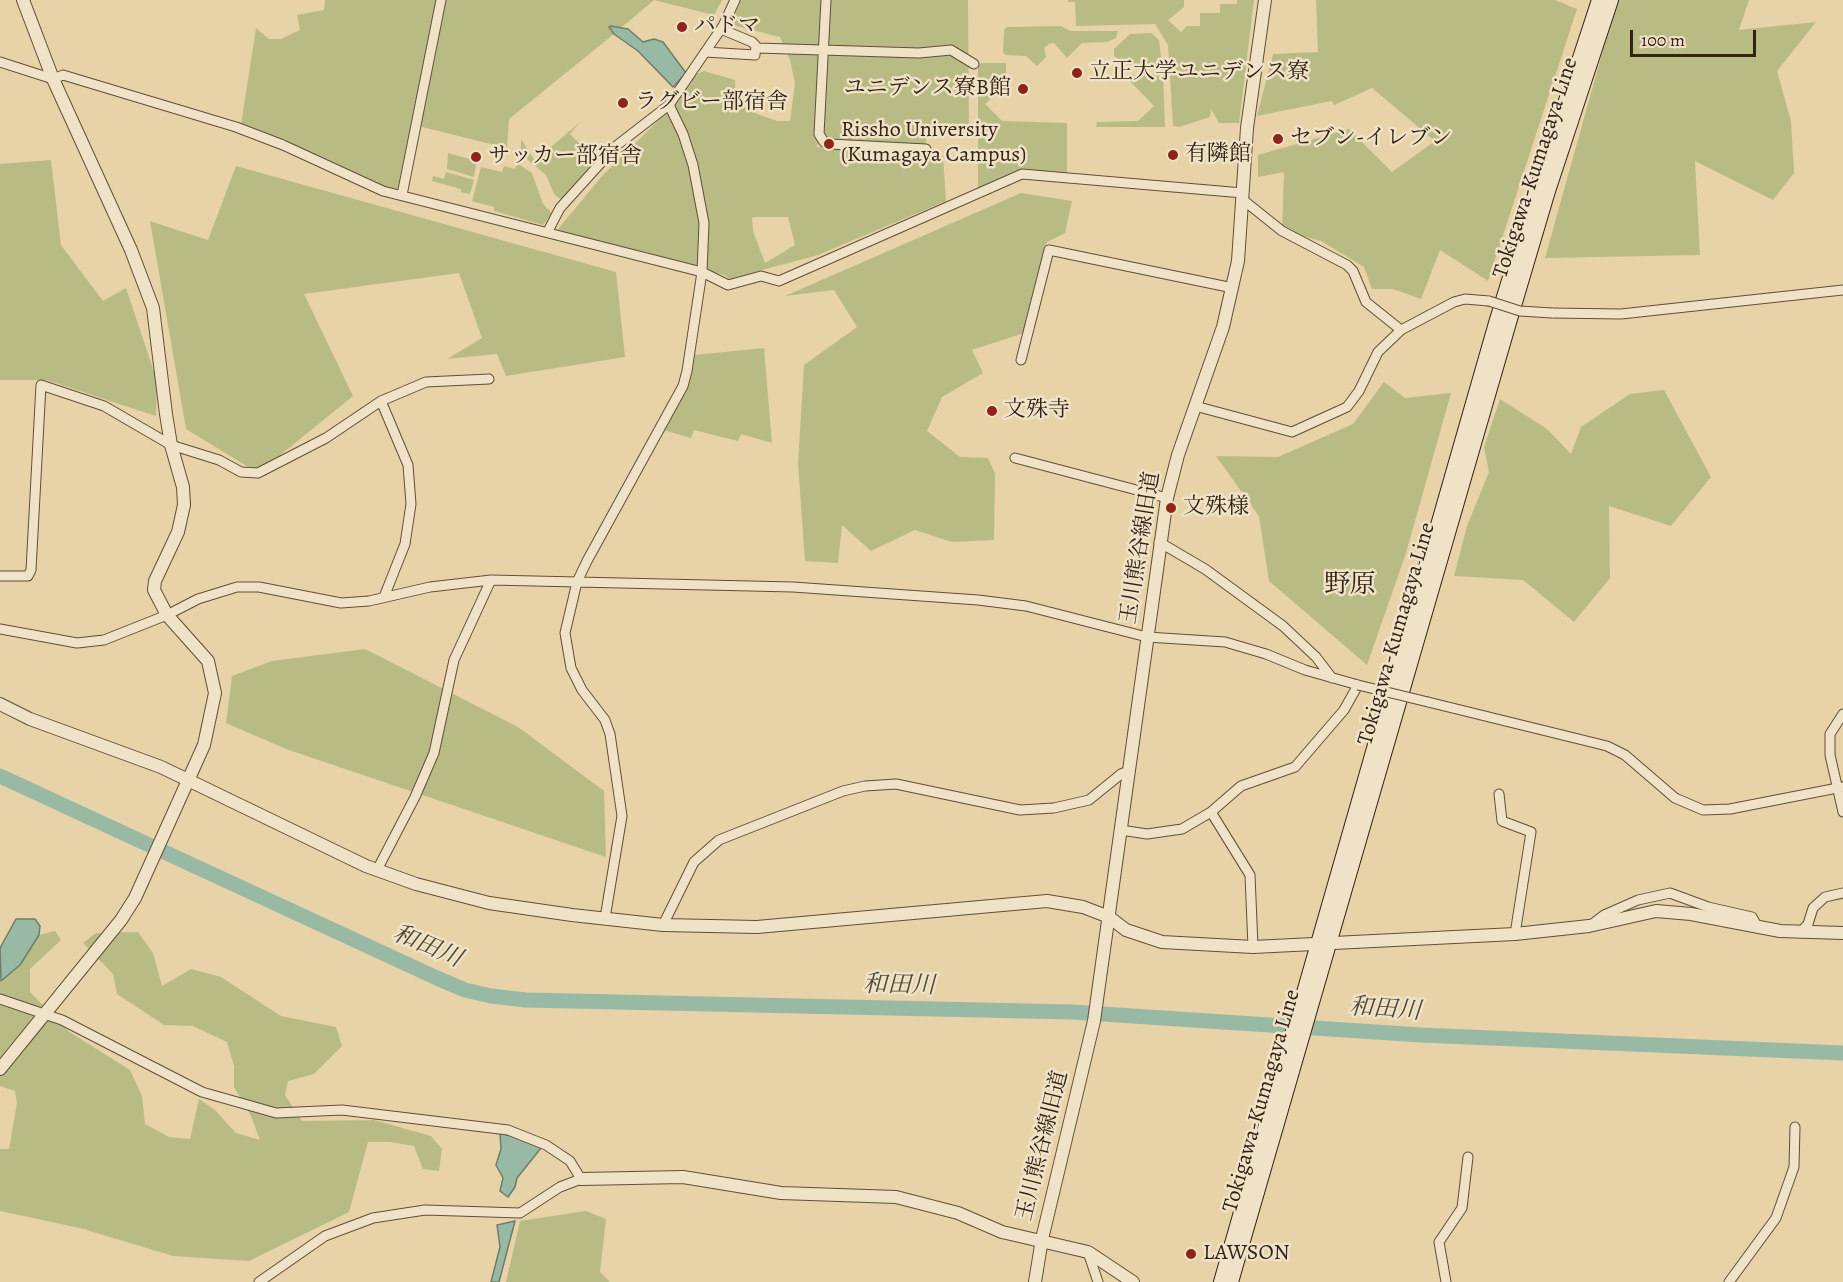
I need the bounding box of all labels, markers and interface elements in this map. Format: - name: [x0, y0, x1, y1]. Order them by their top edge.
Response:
- place label: パドマ: [694, 14, 760, 40]
- scale bar: [1633, 18, 1759, 56]
- marker: パドマ: [675, 20, 689, 34]
- text: 100 m: [1641, 28, 1685, 52]
- street label: Tokigawa-Kumagaya Line: [1488, 54, 1584, 282]
- place label: 立正大学ユニデンス寮: [1089, 60, 1309, 86]
- marker: 立正大学ユニデンス寮: [1070, 66, 1084, 80]
- place label: ユニデンス寮B館: [844, 76, 1011, 102]
- marker: ユニデンス寮B館: [1016, 82, 1030, 96]
- place label: ラグビー部宿舎: [635, 90, 788, 116]
- marker: ラグビー部宿舎: [616, 96, 630, 110]
- place label: Rissho University (Kumagaya Campus): [841, 118, 1026, 170]
- place label: セブン-イレブン: [1290, 126, 1452, 152]
- marker: セブン-イレブン: [1271, 132, 1285, 146]
- marker: Rissho University (Kumagaya Campus): [822, 137, 836, 151]
- place label: 有隣館: [1185, 142, 1251, 168]
- place label: サッカー部宿舎: [488, 144, 642, 170]
- marker: 有隣館: [1166, 148, 1180, 162]
- marker: サッカー部宿舎: [469, 150, 483, 164]
- place label: 文殊寺: [1004, 398, 1070, 424]
- marker: 文殊寺: [985, 404, 999, 418]
- street label: 玉川熊谷線旧道: [1116, 470, 1166, 626]
- place label: 文殊様: [1183, 495, 1249, 521]
- marker: 文殊様: [1164, 501, 1178, 515]
- street label: Tokigawa-Kumagaya Line: [1353, 520, 1441, 748]
- district label: 野原: [1324, 570, 1376, 602]
- water label: 和田川: [388, 920, 466, 974]
- water label: 和田川: [863, 971, 935, 1001]
- street label: Tokigawa-Kumagaya Line: [1218, 987, 1306, 1215]
- water label: 和田川: [1348, 993, 1422, 1027]
- street label: 玉川熊谷線旧道: [1012, 1068, 1074, 1224]
- place label: LAWSON: [1203, 1241, 1290, 1267]
- marker: LAWSON: [1184, 1247, 1198, 1261]

